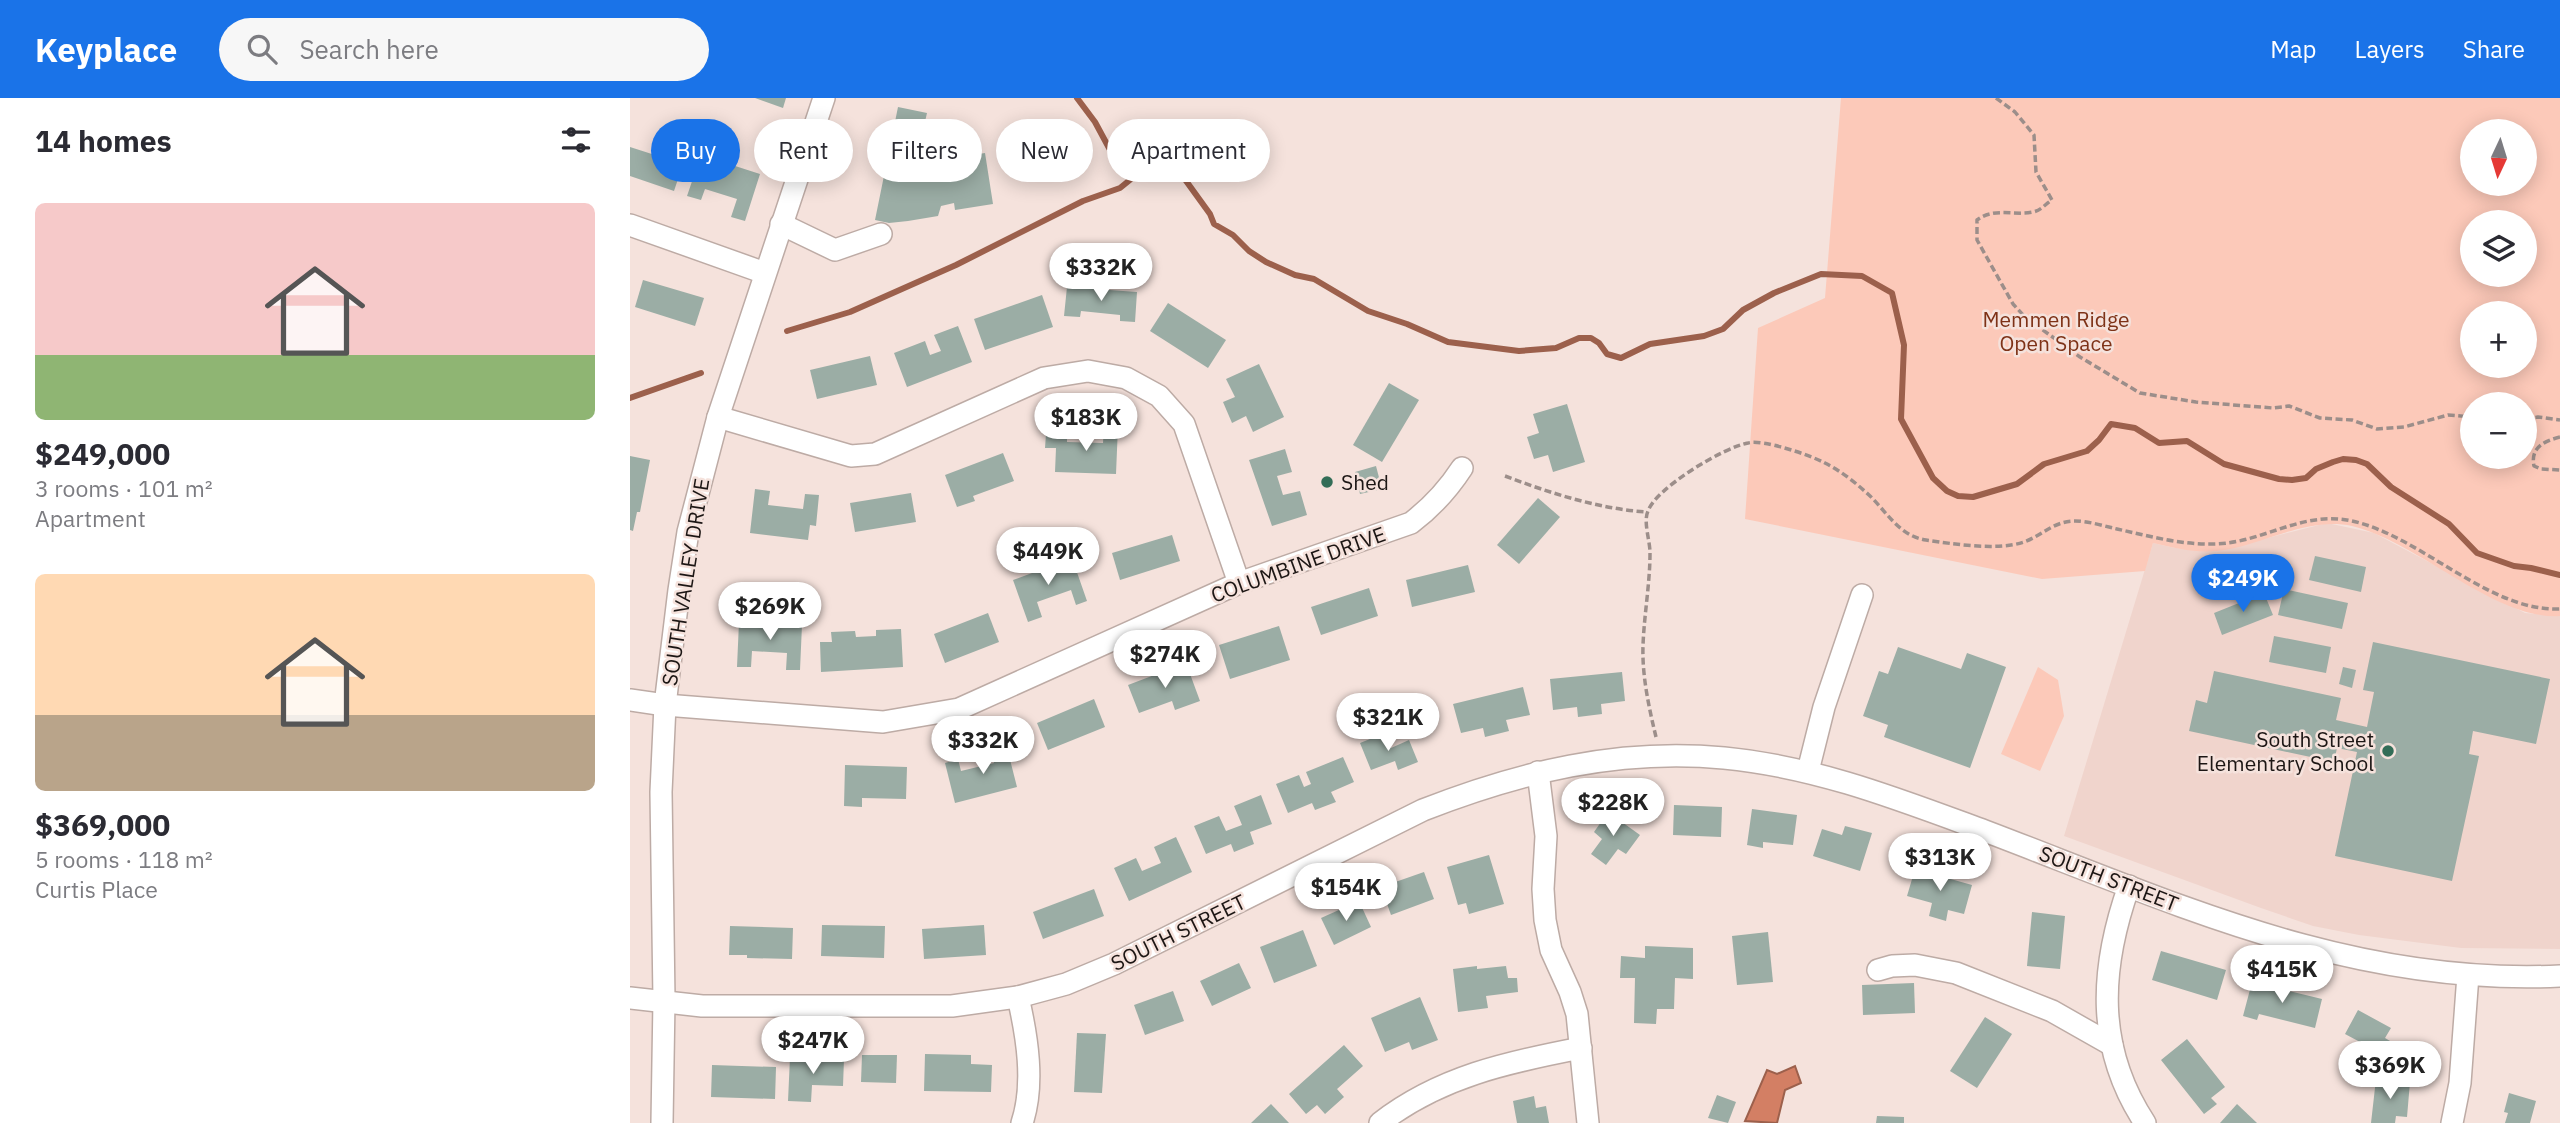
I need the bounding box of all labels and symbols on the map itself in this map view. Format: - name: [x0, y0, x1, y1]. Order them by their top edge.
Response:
- north arrow: [2460, 119, 2538, 196]
- pin: $332K: [1052, 244, 1150, 303]
- park label: Memmen Ridge Open Space: [1982, 305, 2130, 357]
- pin: $183K: [1037, 394, 1135, 453]
- place label: Shed: [1341, 468, 1389, 496]
- marker: Shed: [1319, 474, 1335, 490]
- street label: SOUTH VALLEY DRIVE: [655, 476, 715, 688]
- street label: COLUMBINE DRIVE: [1207, 519, 1389, 609]
- pin: $449K: [999, 528, 1097, 587]
- pin: $249K: [2194, 554, 2292, 614]
- pin: $269K: [721, 582, 819, 642]
- pin: $274K: [1116, 630, 1214, 690]
- pin: $321K: [1339, 694, 1437, 753]
- pin: $332K: [934, 716, 1032, 776]
- place label: South Street Elementary School: [2197, 725, 2374, 777]
- marker: South Street Elementary School: [2380, 743, 2396, 759]
- pin: $228K: [1564, 778, 1662, 838]
- pin: $313K: [1891, 834, 1989, 893]
- street label: SOUTH STREET: [2035, 839, 2183, 917]
- pin: $154K: [1297, 864, 1395, 923]
- street label: SOUTH STREET: [1106, 887, 1250, 977]
- pin: $415K: [2233, 946, 2331, 1005]
- pin: $247K: [764, 1016, 862, 1076]
- pin: $369K: [2341, 1042, 2439, 1101]

